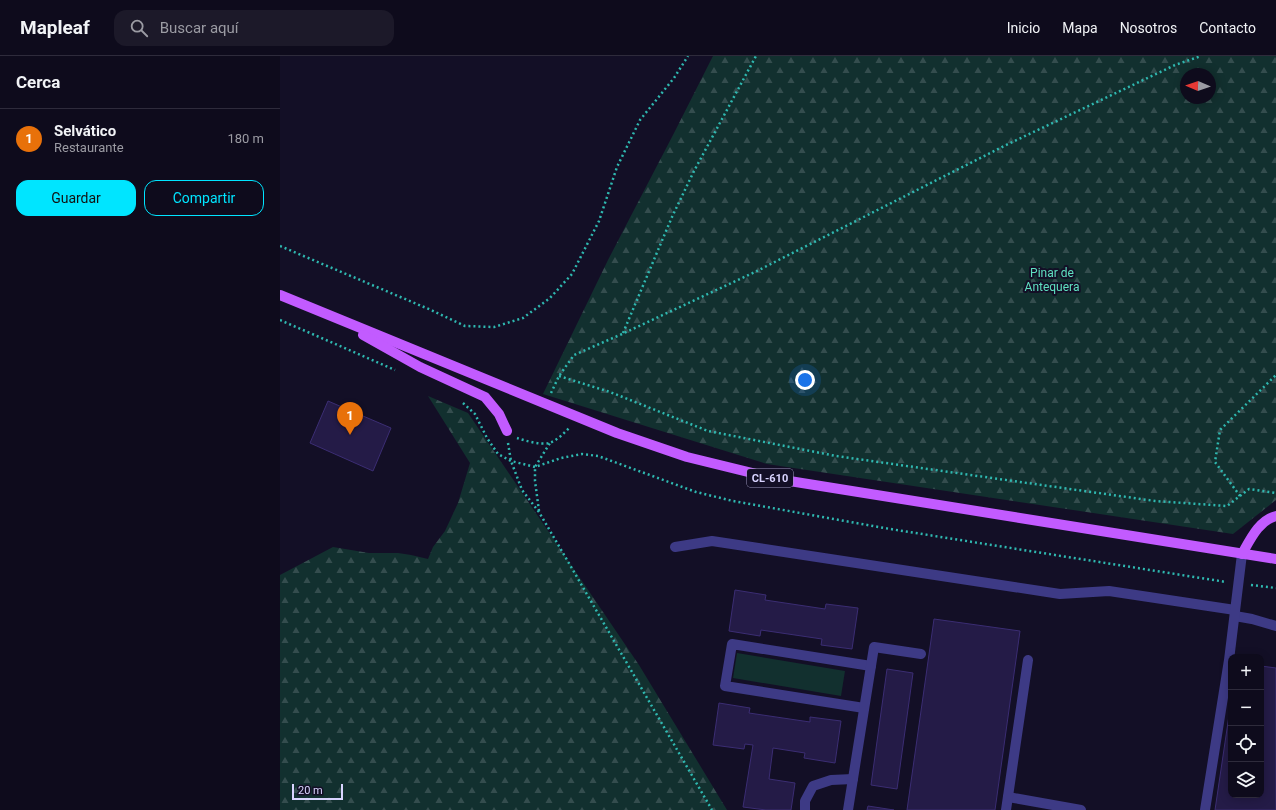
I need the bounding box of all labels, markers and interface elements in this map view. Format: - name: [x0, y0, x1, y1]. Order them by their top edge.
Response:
- search box: [114, 10, 394, 46]
- text: Mapleaf: [20, 16, 90, 39]
- icon: search: [128, 17, 150, 39]
- text: Buscar aquí: [160, 19, 239, 37]
- text: Inicio: [1007, 20, 1040, 36]
- text: Mapa: [1062, 20, 1098, 36]
- text: Nosotros: [1120, 20, 1177, 36]
- text: Contacto: [1199, 20, 1256, 36]
- north arrow: [1180, 68, 1216, 104]
- text: Cerca: [16, 72, 60, 92]
- text: Selvático: [54, 122, 116, 140]
- text: 1: [25, 131, 33, 146]
- text: 180 m: [227, 131, 264, 146]
- text: Restaurante: [54, 140, 124, 155]
- button: Guardar: [16, 180, 136, 216]
- button: Compartir: [144, 180, 264, 216]
- park label: Pinar de Antequera: [1025, 266, 1079, 294]
- your location: [795, 370, 815, 390]
- pin: 1: [337, 402, 363, 435]
- road number: CL-610: [747, 469, 793, 487]
- map controls: [1228, 654, 1264, 798]
- button: +: [1228, 654, 1264, 690]
- button: −: [1228, 690, 1264, 726]
- button: locate: [1228, 726, 1264, 762]
- button: layers: [1228, 762, 1264, 798]
- scale bar: [292, 782, 343, 801]
- text: 20 m: [298, 784, 323, 797]

